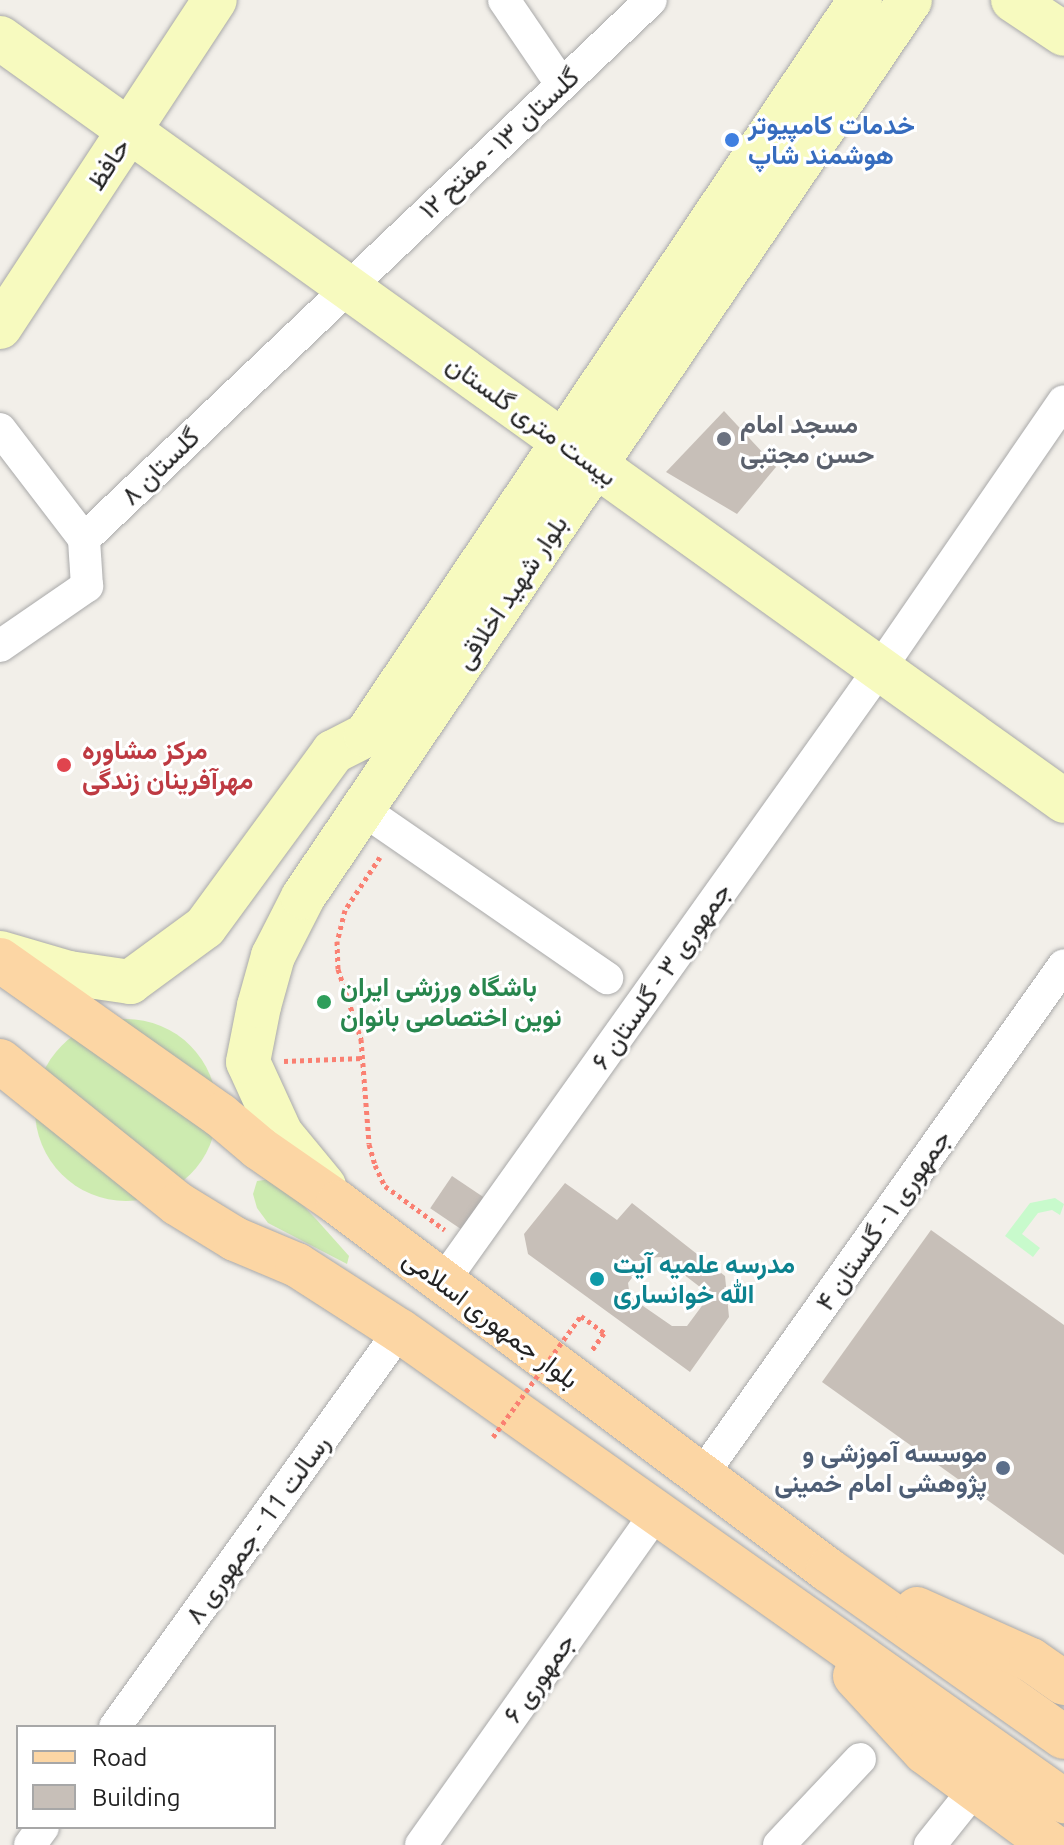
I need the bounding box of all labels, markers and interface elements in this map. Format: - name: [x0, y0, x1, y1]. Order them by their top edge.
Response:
- street label: گلستان ۱۳ - مفتح ۱۲: [413, 61, 585, 225]
- place label: خدمات کامپیوتر هوشمند شاپ: [748, 109, 915, 170]
- marker: خدمات کامپیوتر هوشمند شاپ: [723, 131, 741, 149]
- street label: حافظ: [80, 132, 136, 196]
- street label: بیست متری گلستان: [441, 348, 623, 492]
- place label: مسجد امام حسن مجتبی: [740, 408, 875, 470]
- street label: گلستان ۸: [114, 421, 206, 511]
- marker: مسجد امام حسن مجتبی: [715, 430, 733, 448]
- street label: بلوار شهید اخلاقی: [448, 509, 574, 675]
- place label: مرکز مشاوره مهرآفرینان زندگی: [82, 734, 253, 796]
- marker: مرکز مشاوره مهرآفرینان زندگی: [53, 754, 75, 776]
- street label: جمهوری ۳ - گلستان ۶: [585, 876, 737, 1076]
- place label: باشگاه ورزشی ایران نوین اختصاصی بانوان: [340, 971, 562, 1032]
- marker: باشگاه ورزشی ایران نوین اختصاصی بانوان: [315, 993, 333, 1011]
- street label: جمهوری ۱ - گلستان ۴: [809, 1123, 957, 1317]
- street label: بلوار جمهوری اسلامی: [397, 1243, 585, 1395]
- place label: مدرسه علمیه آیت الله خوانساری: [613, 1248, 795, 1310]
- marker: مدرسه علمیه آیت الله خوانساری: [588, 1270, 606, 1288]
- street label: رسالت 11 - جمهوری ۸: [178, 1428, 336, 1630]
- place label: موسسه آموزشی و پژوهشی امام خمینی: [774, 1437, 987, 1498]
- marker: موسسه آموزشی و پژوهشی امام خمینی: [994, 1459, 1012, 1477]
- street label: جمهوری ۶: [497, 1627, 581, 1729]
- legend: [16, 1725, 276, 1829]
- text: Road: [92, 1744, 147, 1771]
- text: Building: [92, 1784, 180, 1811]

